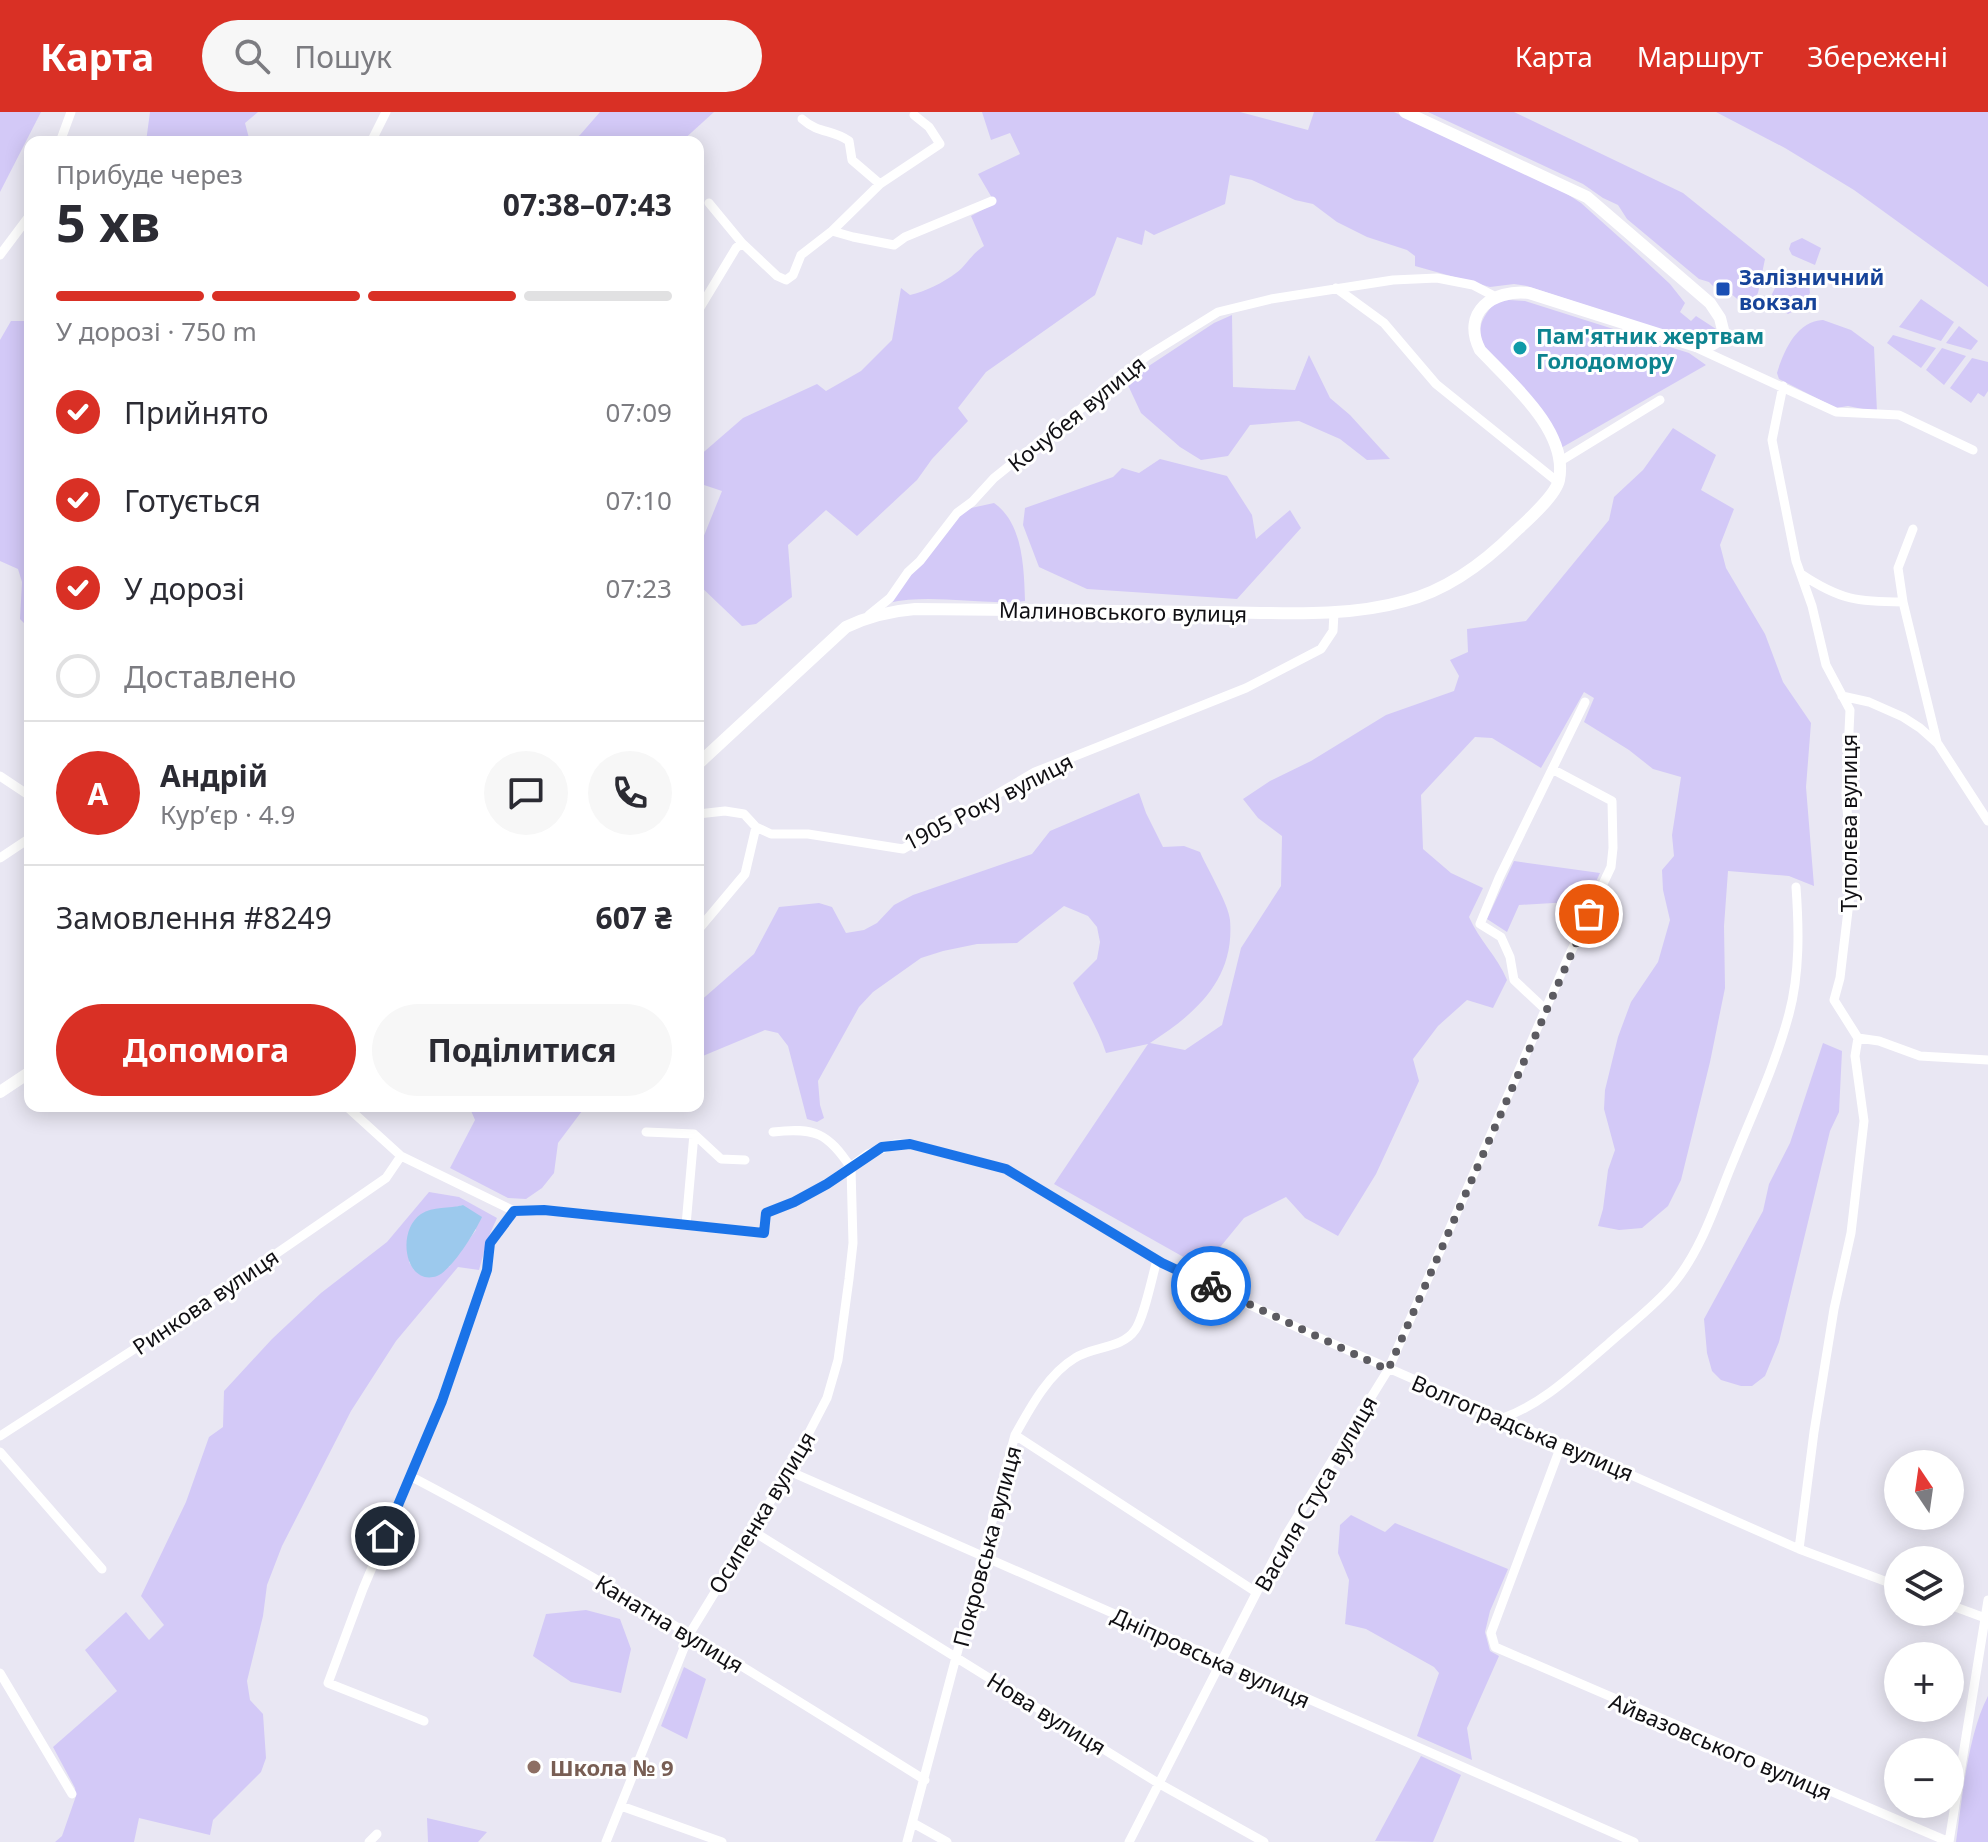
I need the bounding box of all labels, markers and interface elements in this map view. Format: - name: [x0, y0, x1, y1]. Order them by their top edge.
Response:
- search box: [202, 20, 762, 92]
- text: Карта: [40, 30, 154, 82]
- icon: search: [230, 34, 274, 78]
- text: Пошук: [294, 36, 392, 77]
- text: Карта: [1515, 37, 1593, 75]
- text: Маршрут: [1637, 37, 1763, 75]
- text: Збережені: [1807, 37, 1948, 75]
- text: Прибуде через: [56, 156, 243, 192]
- text: 07:38–07:43: [503, 184, 672, 225]
- text: 5 хв: [56, 186, 160, 257]
- place label: Залізничний вокзал: [1739, 261, 1884, 316]
- marker: Залізничний вокзал: [1714, 280, 1732, 298]
- text: У дорозі · 750 m: [56, 313, 257, 349]
- place label: Пам'ятник жертвам Голодомору: [1536, 320, 1764, 375]
- marker: Пам'ятник жертвам Голодомору: [1511, 339, 1529, 357]
- street label: Кочубея вулиця: [1001, 348, 1151, 478]
- icon: check: [56, 390, 100, 434]
- text: Прийнято: [124, 392, 269, 433]
- text: 07:09: [606, 394, 672, 430]
- icon: check: [56, 478, 100, 522]
- text: Готується: [124, 480, 261, 521]
- text: 07:10: [606, 482, 672, 518]
- icon: check: [56, 566, 100, 610]
- text: У дорозі: [124, 568, 245, 609]
- text: 07:23: [606, 570, 672, 606]
- street label: Малиновського вулиця: [999, 594, 1247, 628]
- text: Доставлено: [124, 656, 296, 697]
- street label: Туполєва вулиця: [1833, 734, 1863, 912]
- street label: 1905 Року вулиця: [898, 745, 1078, 857]
- button: chat: [484, 751, 568, 835]
- button: phone: [588, 751, 672, 835]
- text: Андрій: [160, 755, 268, 796]
- text: А: [88, 773, 108, 814]
- text: Кур’єр · 4.9: [160, 796, 295, 832]
- pin: [1555, 880, 1623, 948]
- icon: bag: [1567, 892, 1611, 936]
- text: Замовлення #8249: [56, 897, 332, 938]
- text: 607 ₴: [596, 897, 672, 938]
- button: Допомога: [56, 1004, 356, 1096]
- button: Поділитися: [372, 1004, 672, 1096]
- street label: Ринкова вулиця: [126, 1241, 284, 1361]
- courier: [1171, 1246, 1251, 1326]
- icon: bike: [1189, 1264, 1233, 1308]
- street label: Волгоградська вулиця: [1407, 1367, 1639, 1487]
- street label: Василя Стуса вулиця: [1247, 1390, 1383, 1596]
- street label: Осипенка вулиця: [701, 1425, 821, 1599]
- street label: Покровська вулиця: [945, 1442, 1027, 1650]
- north arrow: [1884, 1450, 1964, 1530]
- map controls: [1884, 1450, 1964, 1818]
- pin: [351, 1502, 419, 1570]
- icon: home: [363, 1514, 407, 1558]
- button: layers: [1884, 1546, 1964, 1626]
- street label: Канатна вулиця: [590, 1567, 750, 1679]
- street label: Дніпровська вулиця: [1107, 1600, 1315, 1714]
- button: +: [1884, 1642, 1964, 1722]
- street label: Нова вулиця: [982, 1665, 1112, 1761]
- street label: Айвазовського вулиця: [1605, 1686, 1837, 1806]
- button: −: [1884, 1738, 1964, 1818]
- place label: Школа № 9: [550, 1752, 674, 1782]
- marker: Школа № 9: [525, 1758, 543, 1776]

